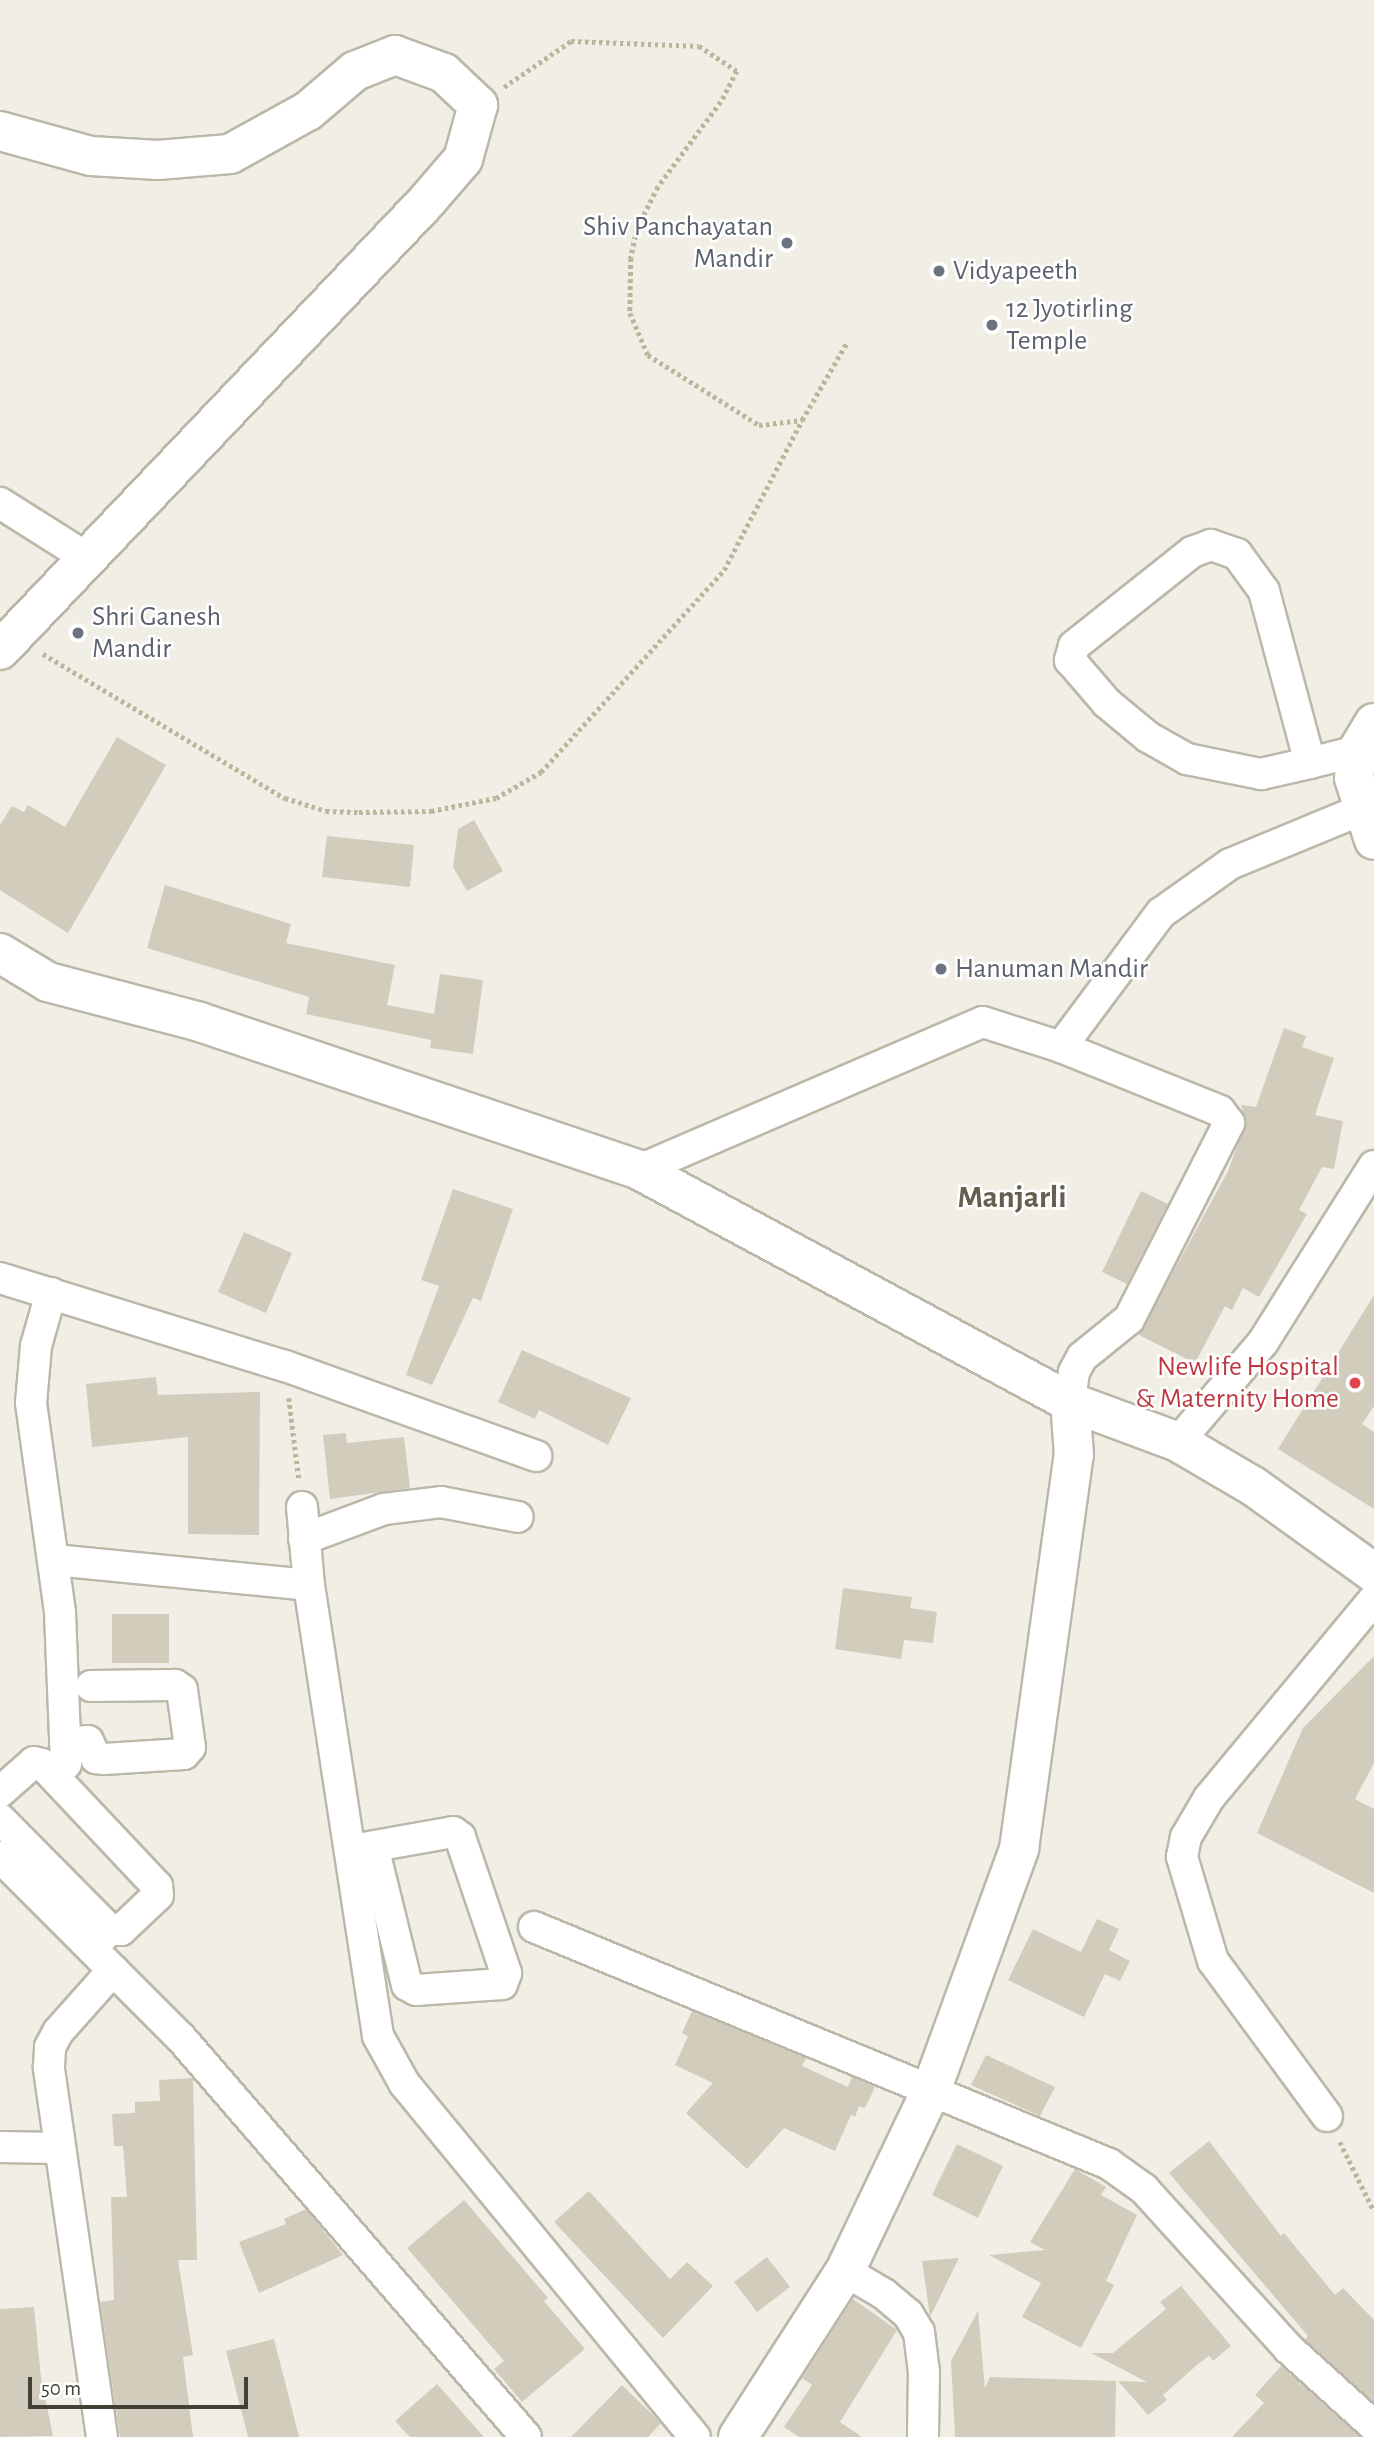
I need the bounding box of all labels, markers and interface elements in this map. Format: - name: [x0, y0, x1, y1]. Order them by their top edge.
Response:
- place label: Shiv Panchayatan Mandir: [583, 210, 773, 276]
- marker: Shiv Panchayatan Mandir: [779, 235, 795, 251]
- place label: Vidyapeeth: [953, 254, 1078, 288]
- marker: Vidyapeeth: [931, 263, 947, 279]
- place label: 12 Jyotirling Temple: [1006, 292, 1133, 358]
- marker: 12 Jyotirling Temple: [984, 317, 1000, 333]
- place label: Shri Ganesh Mandir: [92, 600, 221, 666]
- marker: Shri Ganesh Mandir: [70, 625, 86, 641]
- place label: Hanuman Mandir: [955, 952, 1148, 986]
- marker: Hanuman Mandir: [933, 961, 949, 977]
- district label: Manjarli: [957, 1178, 1067, 1216]
- place label: Newlife Hospital & Maternity Home: [1136, 1350, 1339, 1416]
- marker: Newlife Hospital & Maternity Home: [1345, 1373, 1365, 1393]
- scale bar: [32, 2364, 252, 2408]
- text: 50 m: [41, 2378, 81, 2399]

